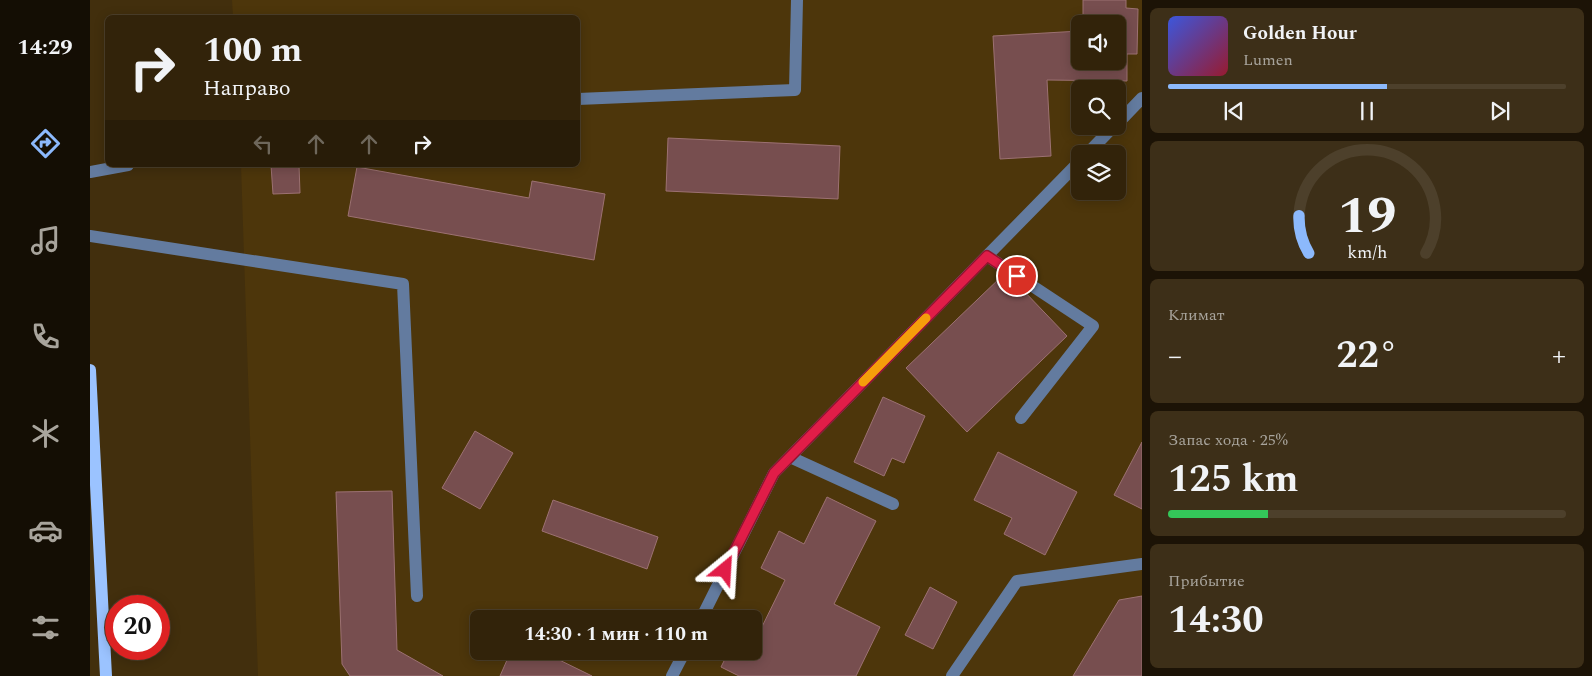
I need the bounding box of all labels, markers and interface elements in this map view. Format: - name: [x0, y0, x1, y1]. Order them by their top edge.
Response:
- map controls: [1071, 15, 1126, 200]
- button: sound: [1071, 15, 1126, 70]
- text: Golden Hour: [1243, 19, 1357, 48]
- text: 100 m: [203, 24, 302, 77]
- text: 14:29: [17, 31, 73, 64]
- icon: right: [120, 35, 185, 100]
- text: Lumen: [1243, 48, 1293, 72]
- text: Направо: [203, 72, 291, 105]
- button: search: [1071, 80, 1126, 135]
- icon: previous: [1220, 97, 1248, 125]
- icon: pause: [1353, 97, 1381, 125]
- icon: next: [1486, 97, 1514, 125]
- icon: directions: [28, 126, 63, 161]
- icon: left: [249, 130, 277, 158]
- icon: ahead: [302, 130, 330, 158]
- icon: ahead: [355, 130, 383, 158]
- icon: right: [408, 130, 436, 158]
- button: layers: [1071, 145, 1126, 200]
- text: 19: [1338, 177, 1396, 256]
- icon: music: [28, 223, 63, 258]
- text: km/h: [1347, 239, 1387, 266]
- pin: [996, 255, 1038, 297]
- icon: arrive: [1003, 262, 1031, 290]
- text: Климат: [1168, 303, 1225, 327]
- icon: phone: [28, 319, 63, 354]
- text: 22°: [1336, 327, 1398, 385]
- text: −: [1168, 335, 1182, 378]
- text: +: [1552, 335, 1566, 378]
- icon: climate: [28, 416, 63, 451]
- text: Запас хода · 25%: [1168, 428, 1288, 452]
- text: 125 km: [1168, 451, 1299, 509]
- icon: car: [28, 513, 63, 548]
- position arrow: [698, 543, 750, 595]
- text: Прибытие: [1168, 569, 1245, 593]
- text: 14:30: [1168, 592, 1263, 650]
- speed limit sign: 20: [105, 595, 170, 660]
- icon: filters: [28, 610, 63, 645]
- text: 14:30 · 1 мин · 110 m: [524, 620, 708, 649]

